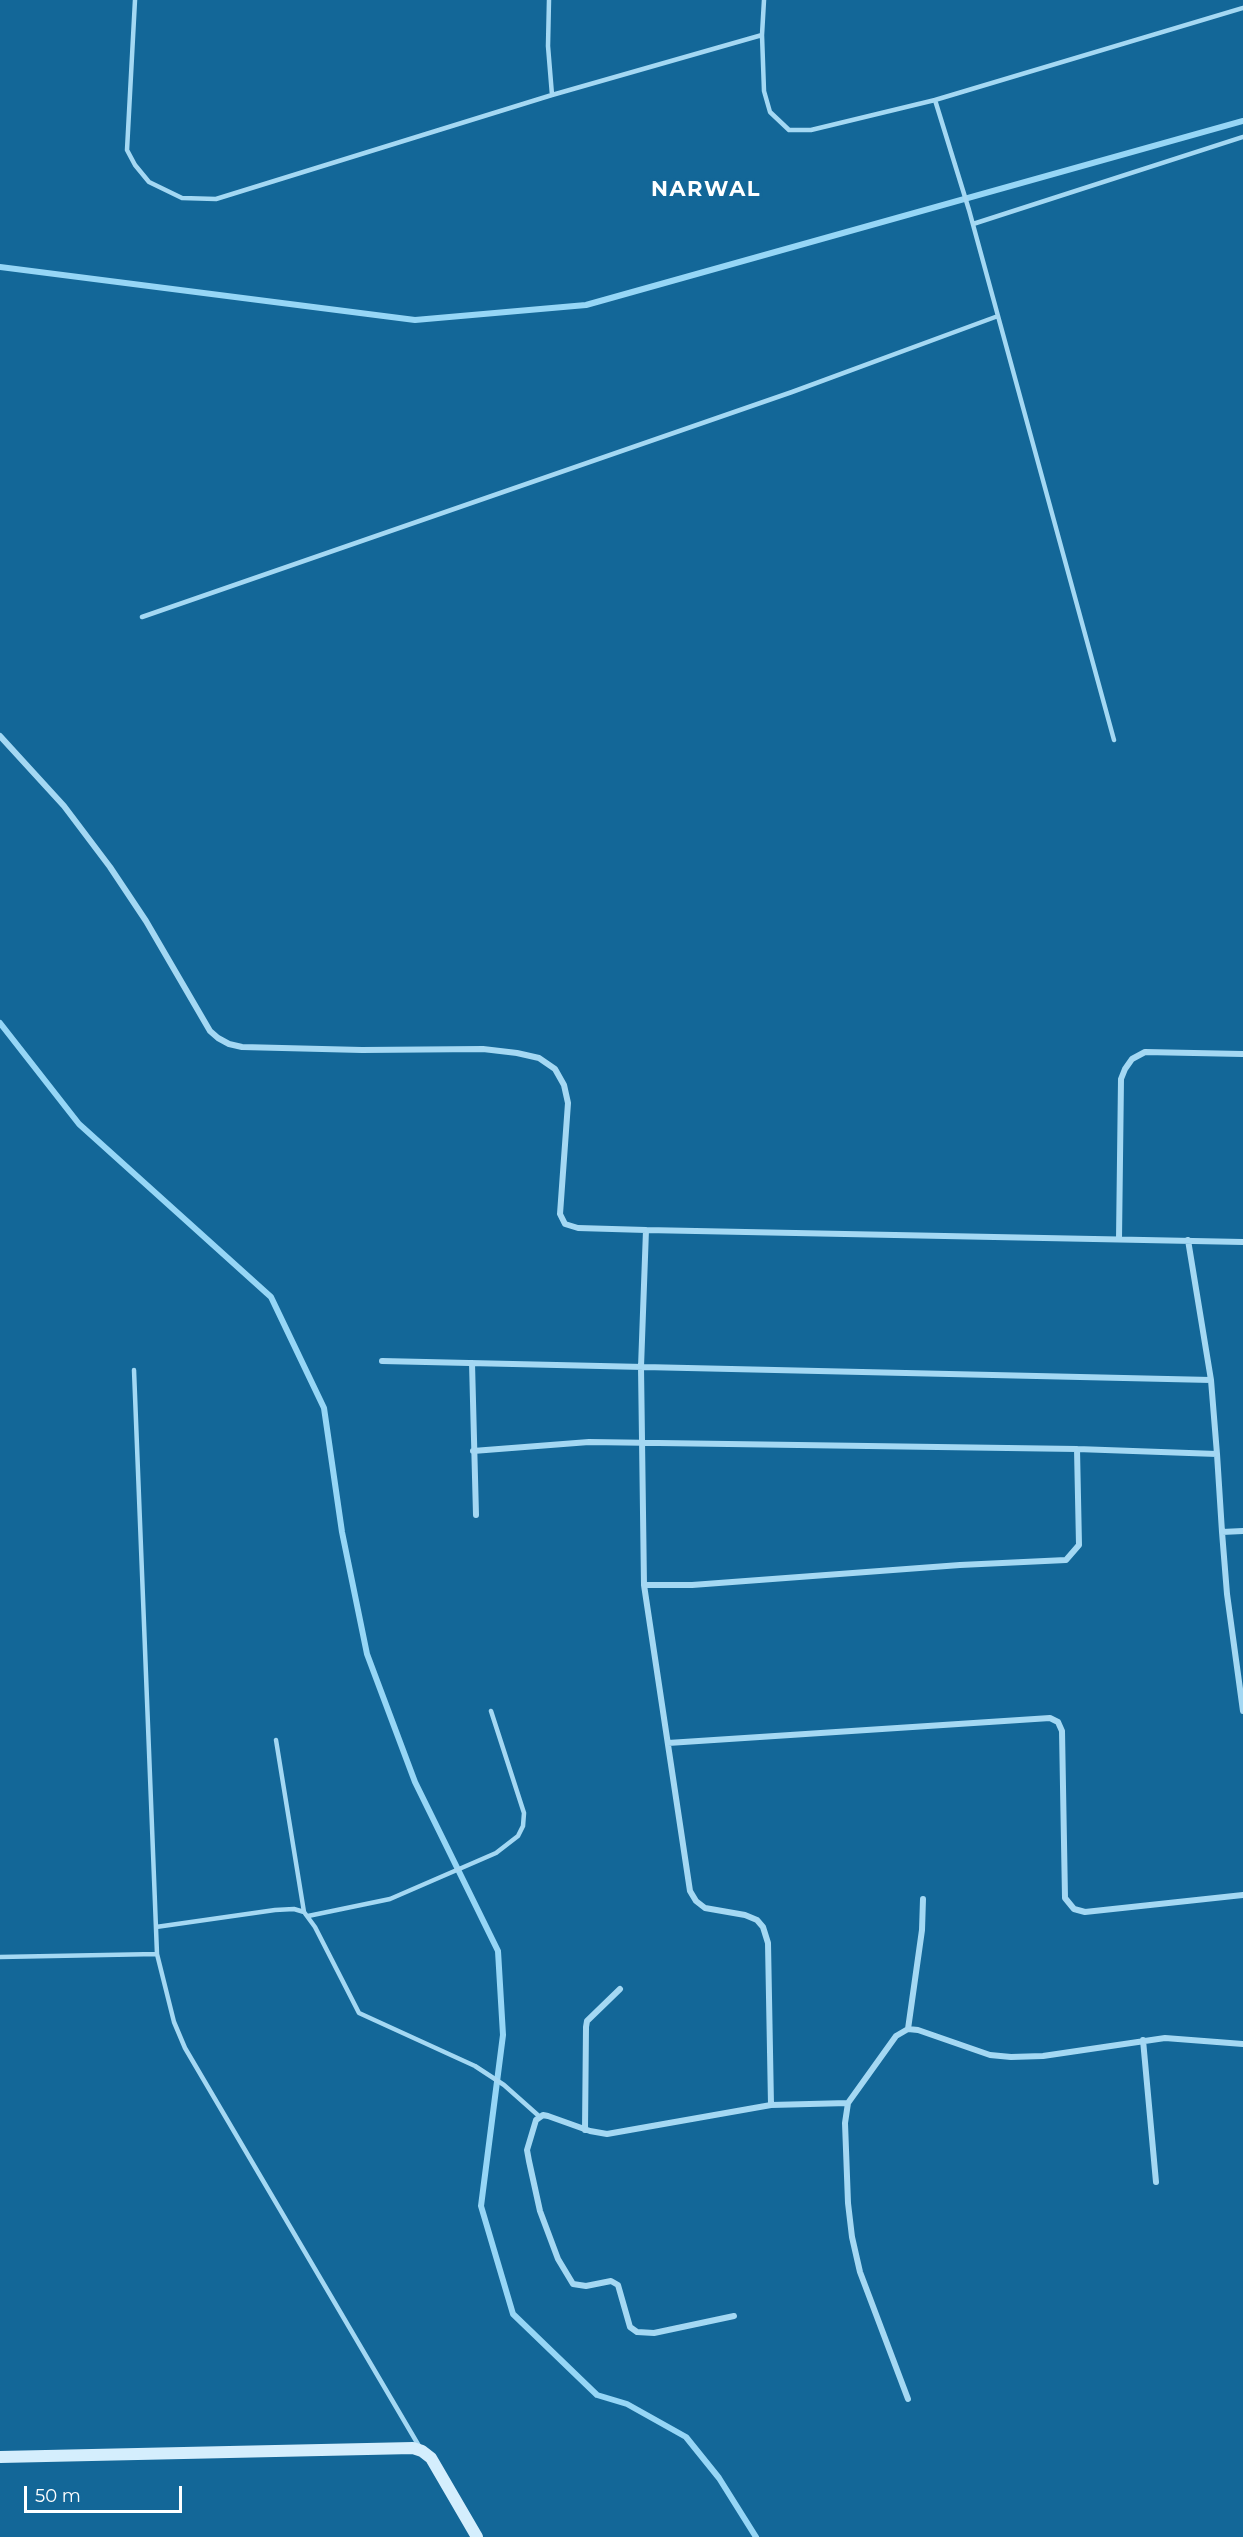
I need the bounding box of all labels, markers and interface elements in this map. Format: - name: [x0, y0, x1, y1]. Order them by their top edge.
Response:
- district label: NARWAL: [651, 177, 761, 203]
- scale bar: [27, 2474, 184, 2512]
- text: 50 m: [35, 2485, 81, 2507]

